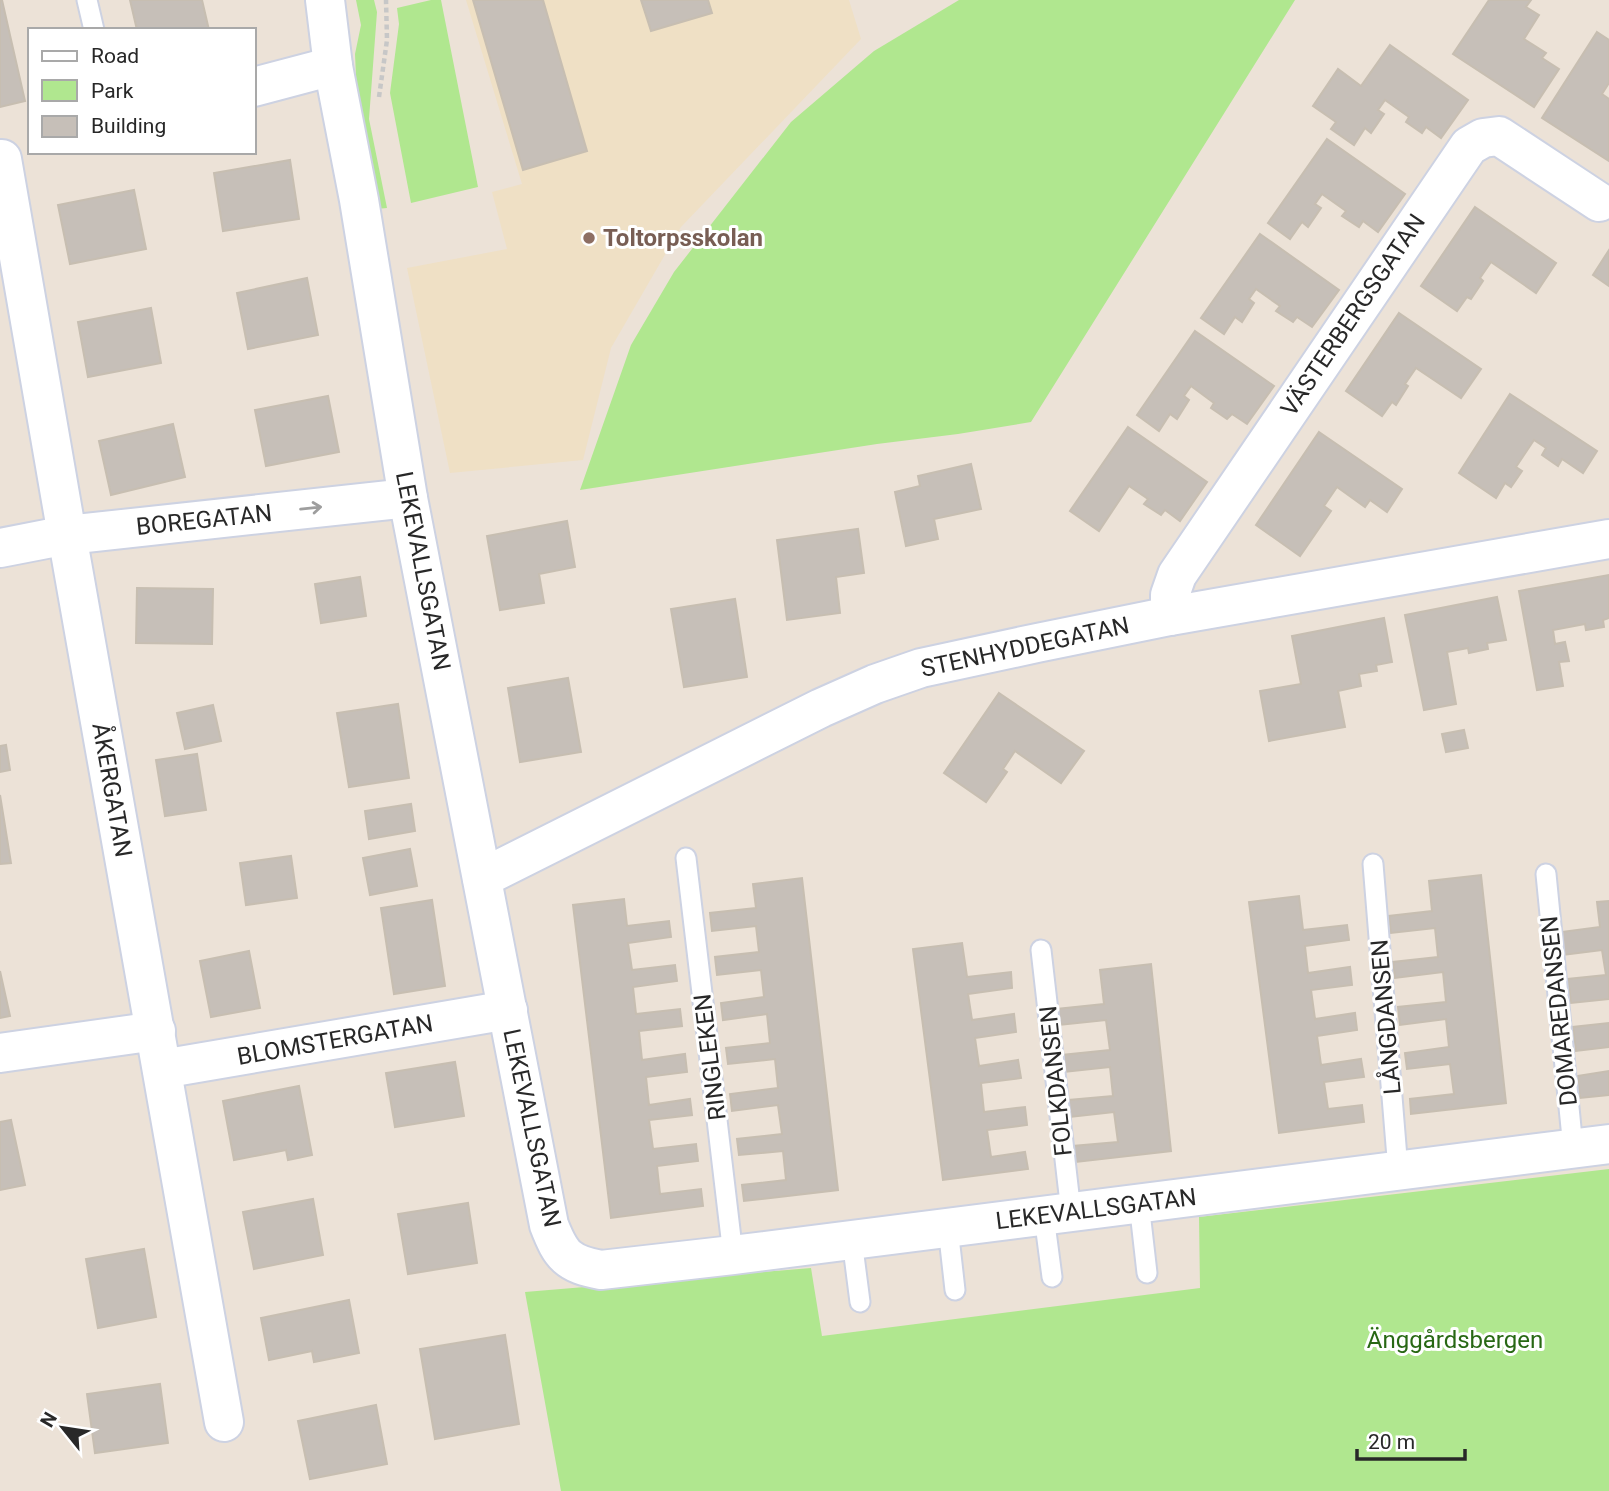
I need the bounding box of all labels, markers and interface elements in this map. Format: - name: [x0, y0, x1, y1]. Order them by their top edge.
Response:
- legend: [28, 28, 256, 154]
- text: Road: [91, 44, 139, 68]
- text: Park: [91, 79, 134, 103]
- text: Building: [91, 114, 166, 138]
- street label: VÄSTERBERGSGATAN: [1275, 209, 1431, 421]
- place label: Toltorpsskolan: [603, 224, 763, 252]
- marker: Toltorpsskolan: [581, 230, 597, 246]
- street label: LEKEVALLSGATAN: [390, 469, 456, 673]
- street label: BOREGATAN: [135, 499, 273, 541]
- one-way arrow: [299, 502, 321, 515]
- street label: STENHYDDEGATAN: [918, 611, 1132, 683]
- street label: ÅKERGATAN: [86, 721, 139, 859]
- street label: DOMAREDANSEN: [1535, 915, 1583, 1107]
- street label: LÅNGDANSEN: [1364, 938, 1407, 1096]
- street label: RINGLEKEN: [688, 992, 732, 1122]
- street label: FOLKDANSEN: [1034, 1004, 1078, 1158]
- street label: BLOMSTERGATAN: [235, 1009, 435, 1071]
- street label: LEKEVALLSGATAN: [497, 1026, 567, 1230]
- street label: LEKEVALLSGATAN: [994, 1183, 1198, 1235]
- park label: Änggårdsbergen: [1367, 1326, 1543, 1354]
- north arrow: [28, 1393, 98, 1463]
- text: N: [35, 1408, 62, 1431]
- scale bar: [1357, 1418, 1466, 1462]
- text: 20 m: [1368, 1430, 1415, 1454]

